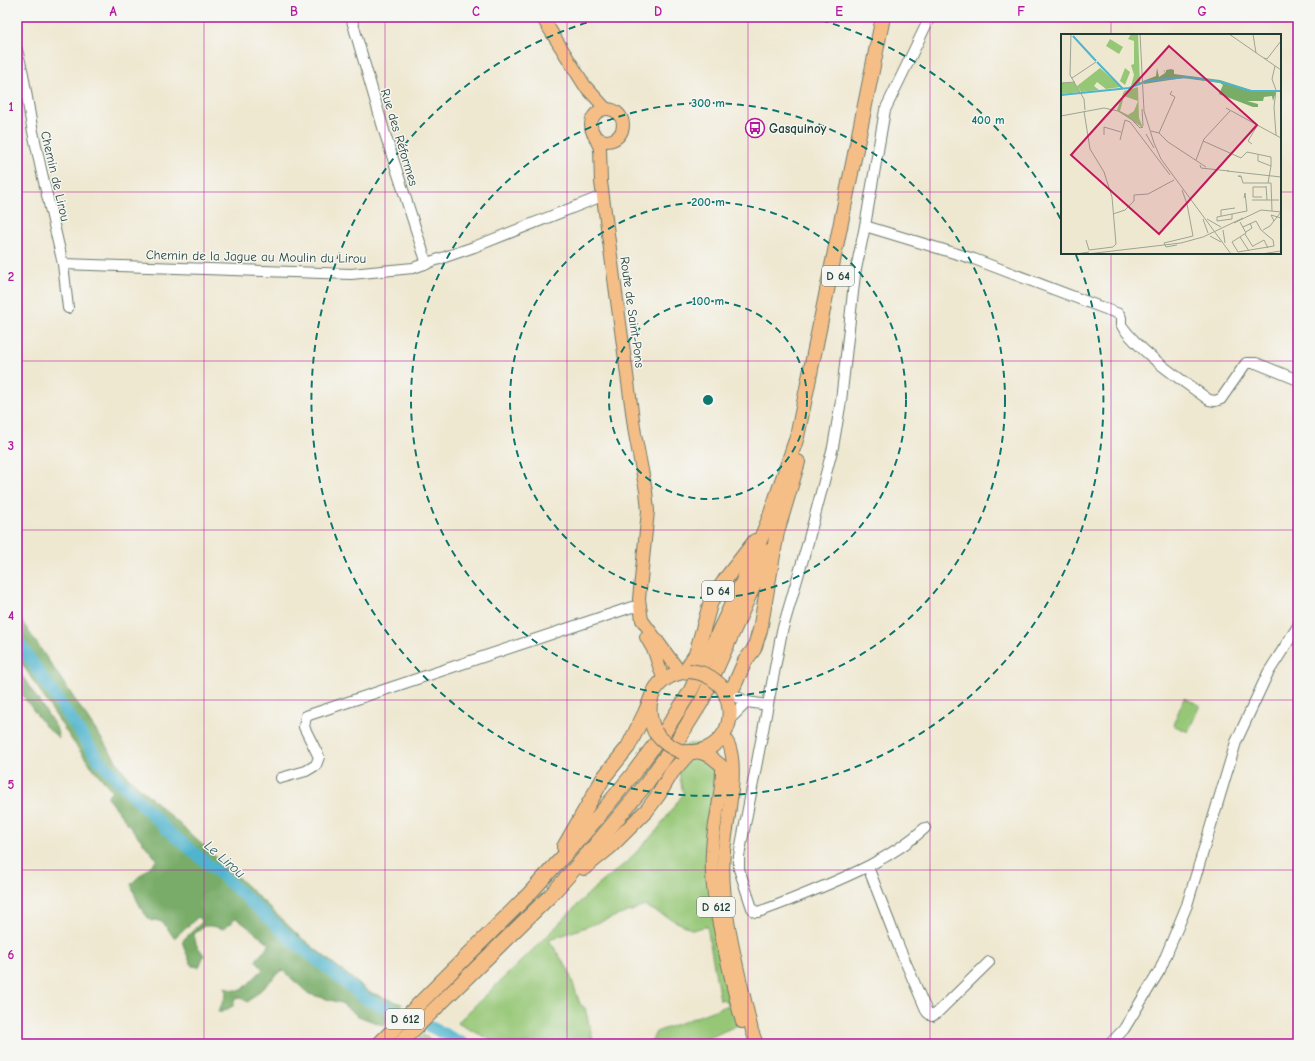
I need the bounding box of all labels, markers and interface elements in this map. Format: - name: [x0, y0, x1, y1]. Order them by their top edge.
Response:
- text: A: [109, 4, 117, 19]
- text: B: [290, 4, 298, 19]
- text: C: [472, 4, 480, 19]
- text: D: [654, 4, 662, 19]
- text: E: [835, 4, 843, 19]
- text: F: [1017, 4, 1025, 19]
- text: G: [1197, 4, 1207, 19]
- inset map: [1061, 34, 1281, 254]
- street label: Rue des Réformes: [378, 87, 421, 187]
- text: 300 m: [691, 96, 725, 110]
- text: 1: [8, 99, 14, 114]
- text: 400 m: [971, 113, 1005, 127]
- bus stop icon: Gasquinoy: [744, 117, 766, 139]
- place label: Gasquinoy: [769, 121, 827, 136]
- street label: Chemin de Lirou: [38, 129, 73, 223]
- text: 200 m: [691, 195, 725, 209]
- street label: Chemin de la Jague au Moulin du Lirou: [146, 247, 366, 266]
- street label: Route de Saint-Pons: [617, 255, 648, 369]
- road number: D 64: [822, 266, 854, 286]
- text: 2: [8, 269, 14, 284]
- text: 100 m: [692, 294, 724, 308]
- centre of rings: [701, 393, 715, 407]
- text: 3: [8, 438, 14, 453]
- road number: D 64: [702, 581, 734, 601]
- text: 4: [8, 608, 14, 623]
- text: 5: [8, 777, 15, 792]
- water label: Le Lirou: [201, 837, 249, 882]
- road number: D 612: [697, 897, 735, 917]
- text: 6: [8, 947, 15, 962]
- road number: D 612: [386, 1009, 424, 1029]

